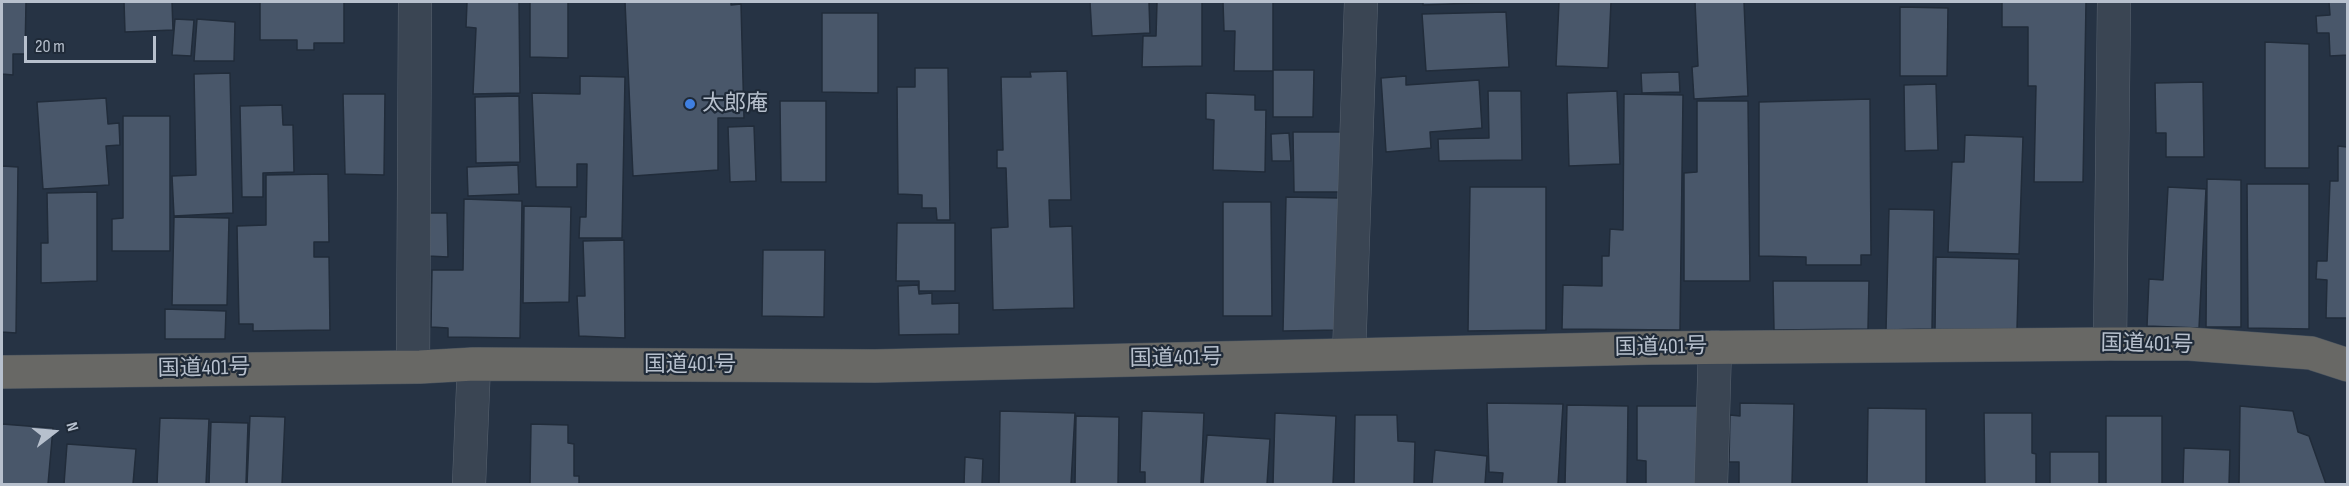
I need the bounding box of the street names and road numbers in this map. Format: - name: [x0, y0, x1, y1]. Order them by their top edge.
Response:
- street label: 国道401号: [2100, 331, 2194, 359]
- street label: 国道401号: [1614, 334, 1708, 362]
- street label: 国道401号: [1129, 345, 1223, 373]
- street label: 国道401号: [644, 352, 736, 378]
- street label: 国道401号: [157, 355, 251, 383]

